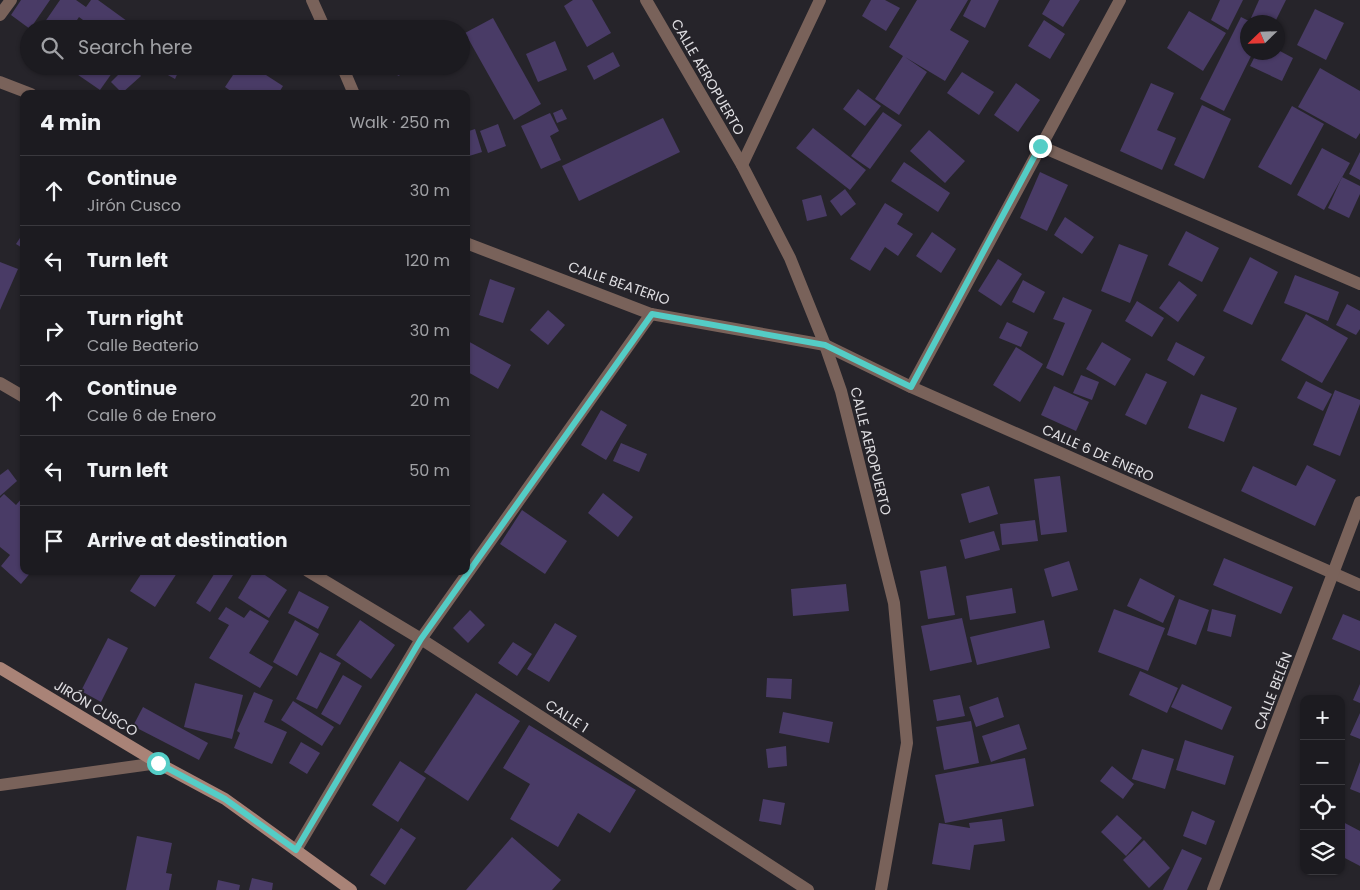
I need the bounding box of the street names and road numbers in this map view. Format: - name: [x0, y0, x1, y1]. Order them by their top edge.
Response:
- street label: CALLE AEROPUERTO: [667, 15, 749, 139]
- street label: CALLE BEATERIO: [566, 256, 672, 310]
- street label: CALLE AEROPUERTO: [845, 385, 897, 517]
- street label: CALLE 6 DE ENERO: [1039, 419, 1157, 487]
- street label: CALLE BELÉN: [1249, 649, 1297, 733]
- street label: JIRÓN CUSCO: [50, 675, 142, 741]
- street label: CALLE 1: [542, 695, 592, 737]

